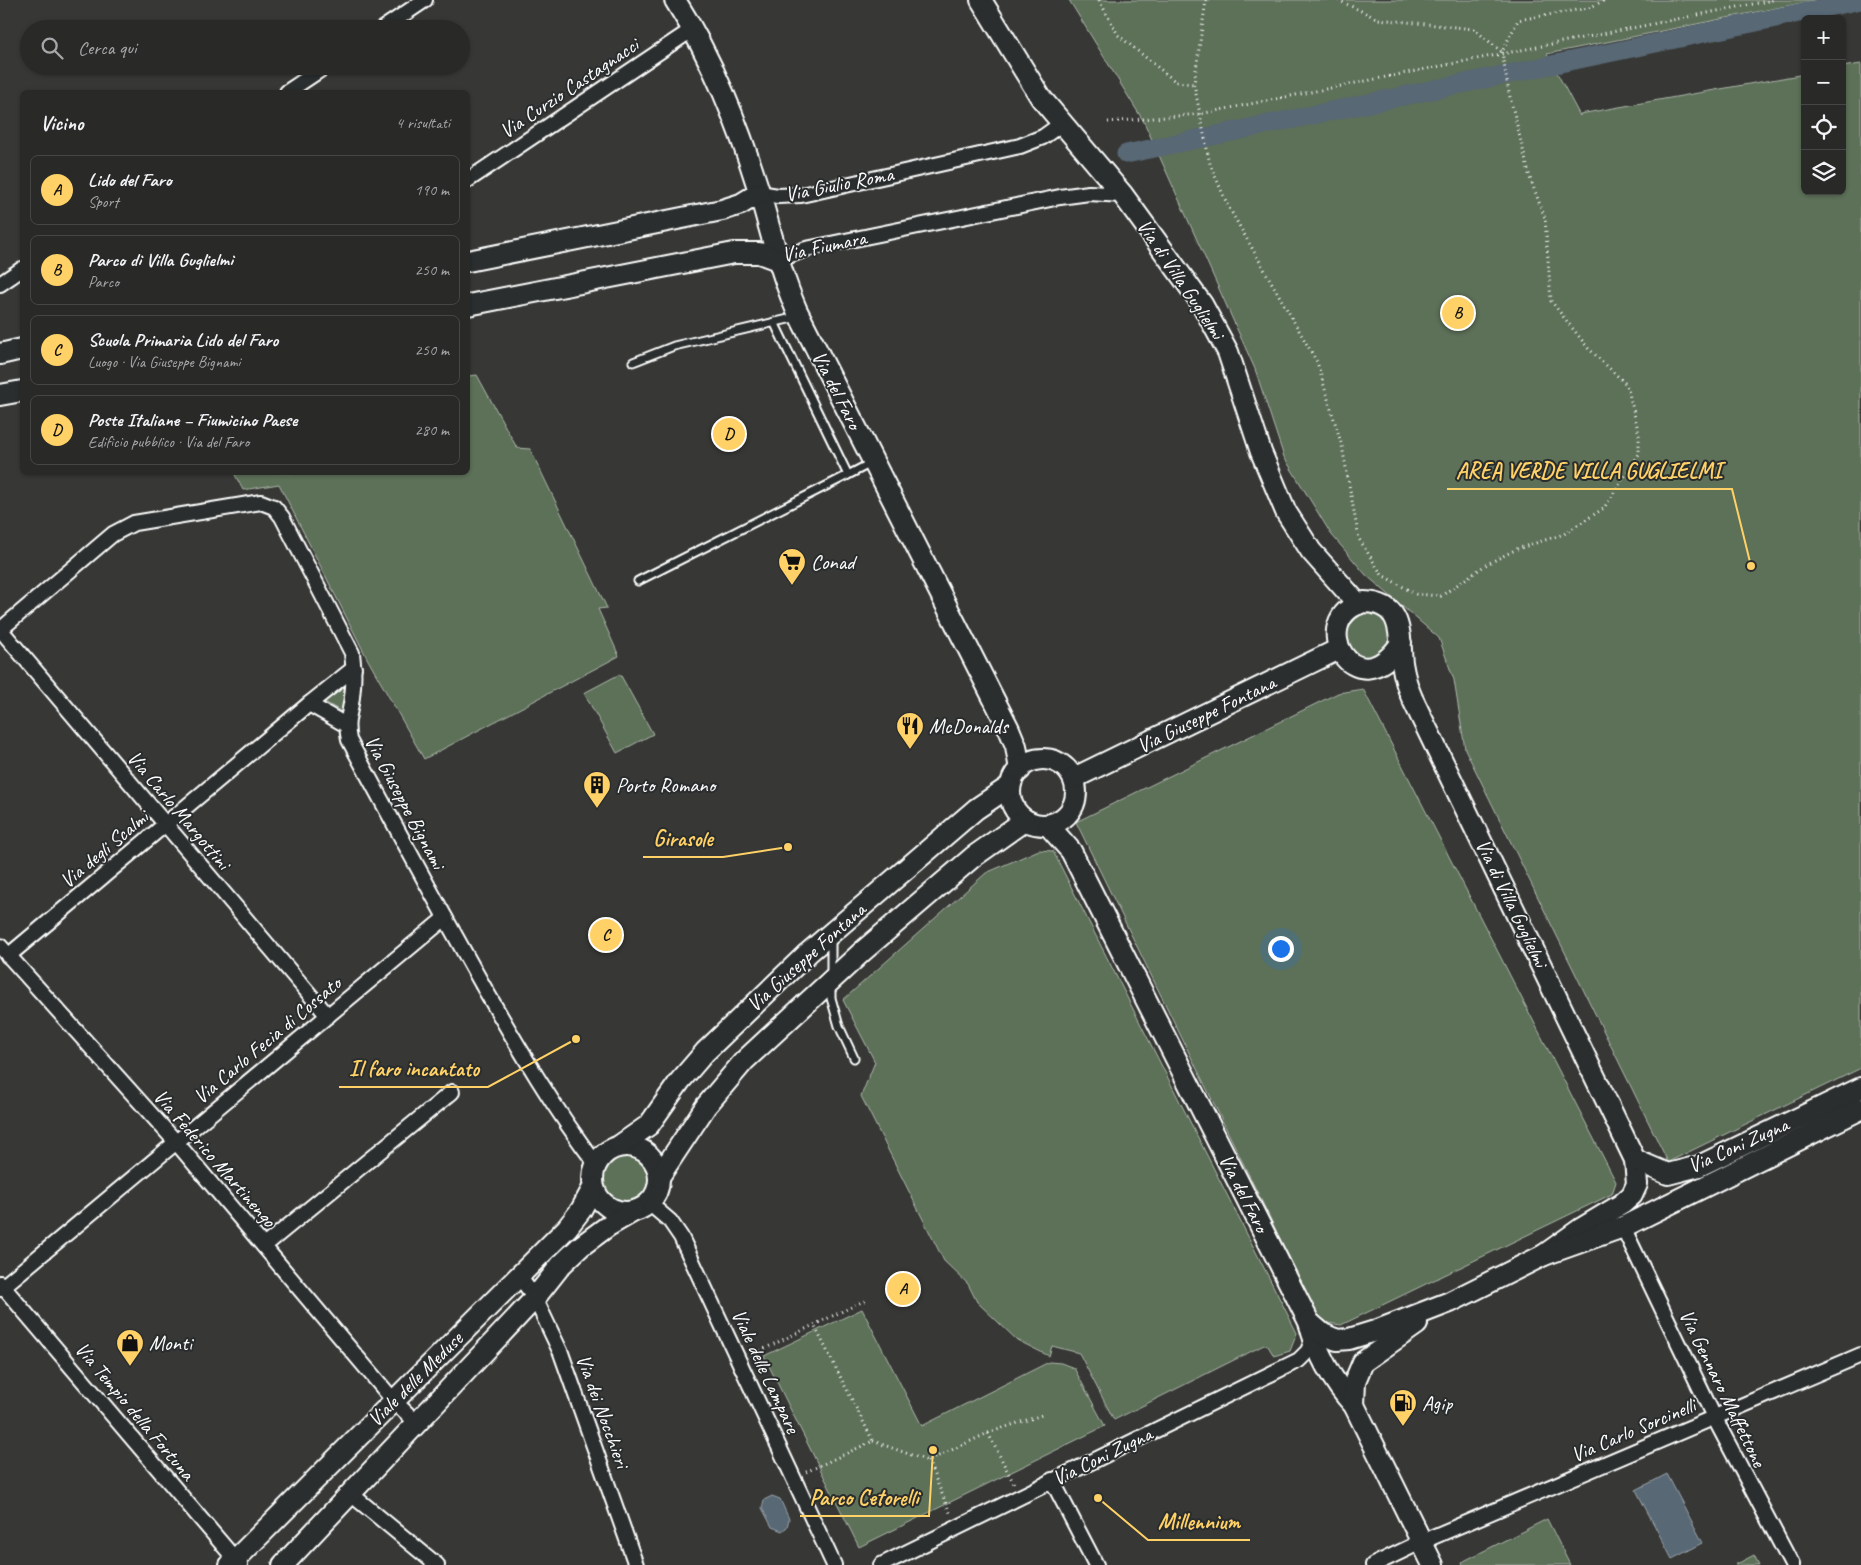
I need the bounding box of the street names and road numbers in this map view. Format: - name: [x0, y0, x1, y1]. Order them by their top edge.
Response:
- street label: Via Curzio Castagnacci: [495, 30, 646, 144]
- street label: Via Giulio Roma: [783, 160, 897, 207]
- street label: Via di Villa Guglielmi: [1131, 214, 1232, 346]
- street label: Via Fiumara: [779, 224, 871, 268]
- street label: Via del Faro: [806, 346, 869, 436]
- street label: Via Giuseppe Fontana: [1132, 668, 1282, 759]
- street label: Via Giuseppe Bignami: [359, 731, 453, 876]
- street label: Via Carlo Margottini: [122, 745, 238, 877]
- street label: Via degli Scalmi: [54, 802, 156, 894]
- street label: Via di Villa Guglielmi: [1470, 835, 1555, 974]
- street label: Via Giuseppe Fontana: [741, 895, 873, 1017]
- street label: Via Carlo Fecia di Cossato: [188, 969, 348, 1109]
- street label: Via Federico Martinengo: [148, 1084, 283, 1234]
- street label: Via Coni Zugna: [1684, 1110, 1795, 1179]
- street label: Via del Faro: [1213, 1149, 1276, 1239]
- street label: Viale delle Lampare: [726, 1305, 807, 1438]
- street label: Via Gennaro Maffettone: [1674, 1305, 1773, 1472]
- street label: Viale delle Meduse: [362, 1325, 469, 1432]
- street label: Via Tempio della Fortuna: [69, 1336, 202, 1487]
- street label: Via dei Nocchieri: [570, 1351, 637, 1474]
- street label: Via Carlo Sorcinelli: [1567, 1391, 1702, 1468]
- street label: Via Coni Zugna: [1048, 1420, 1158, 1491]

